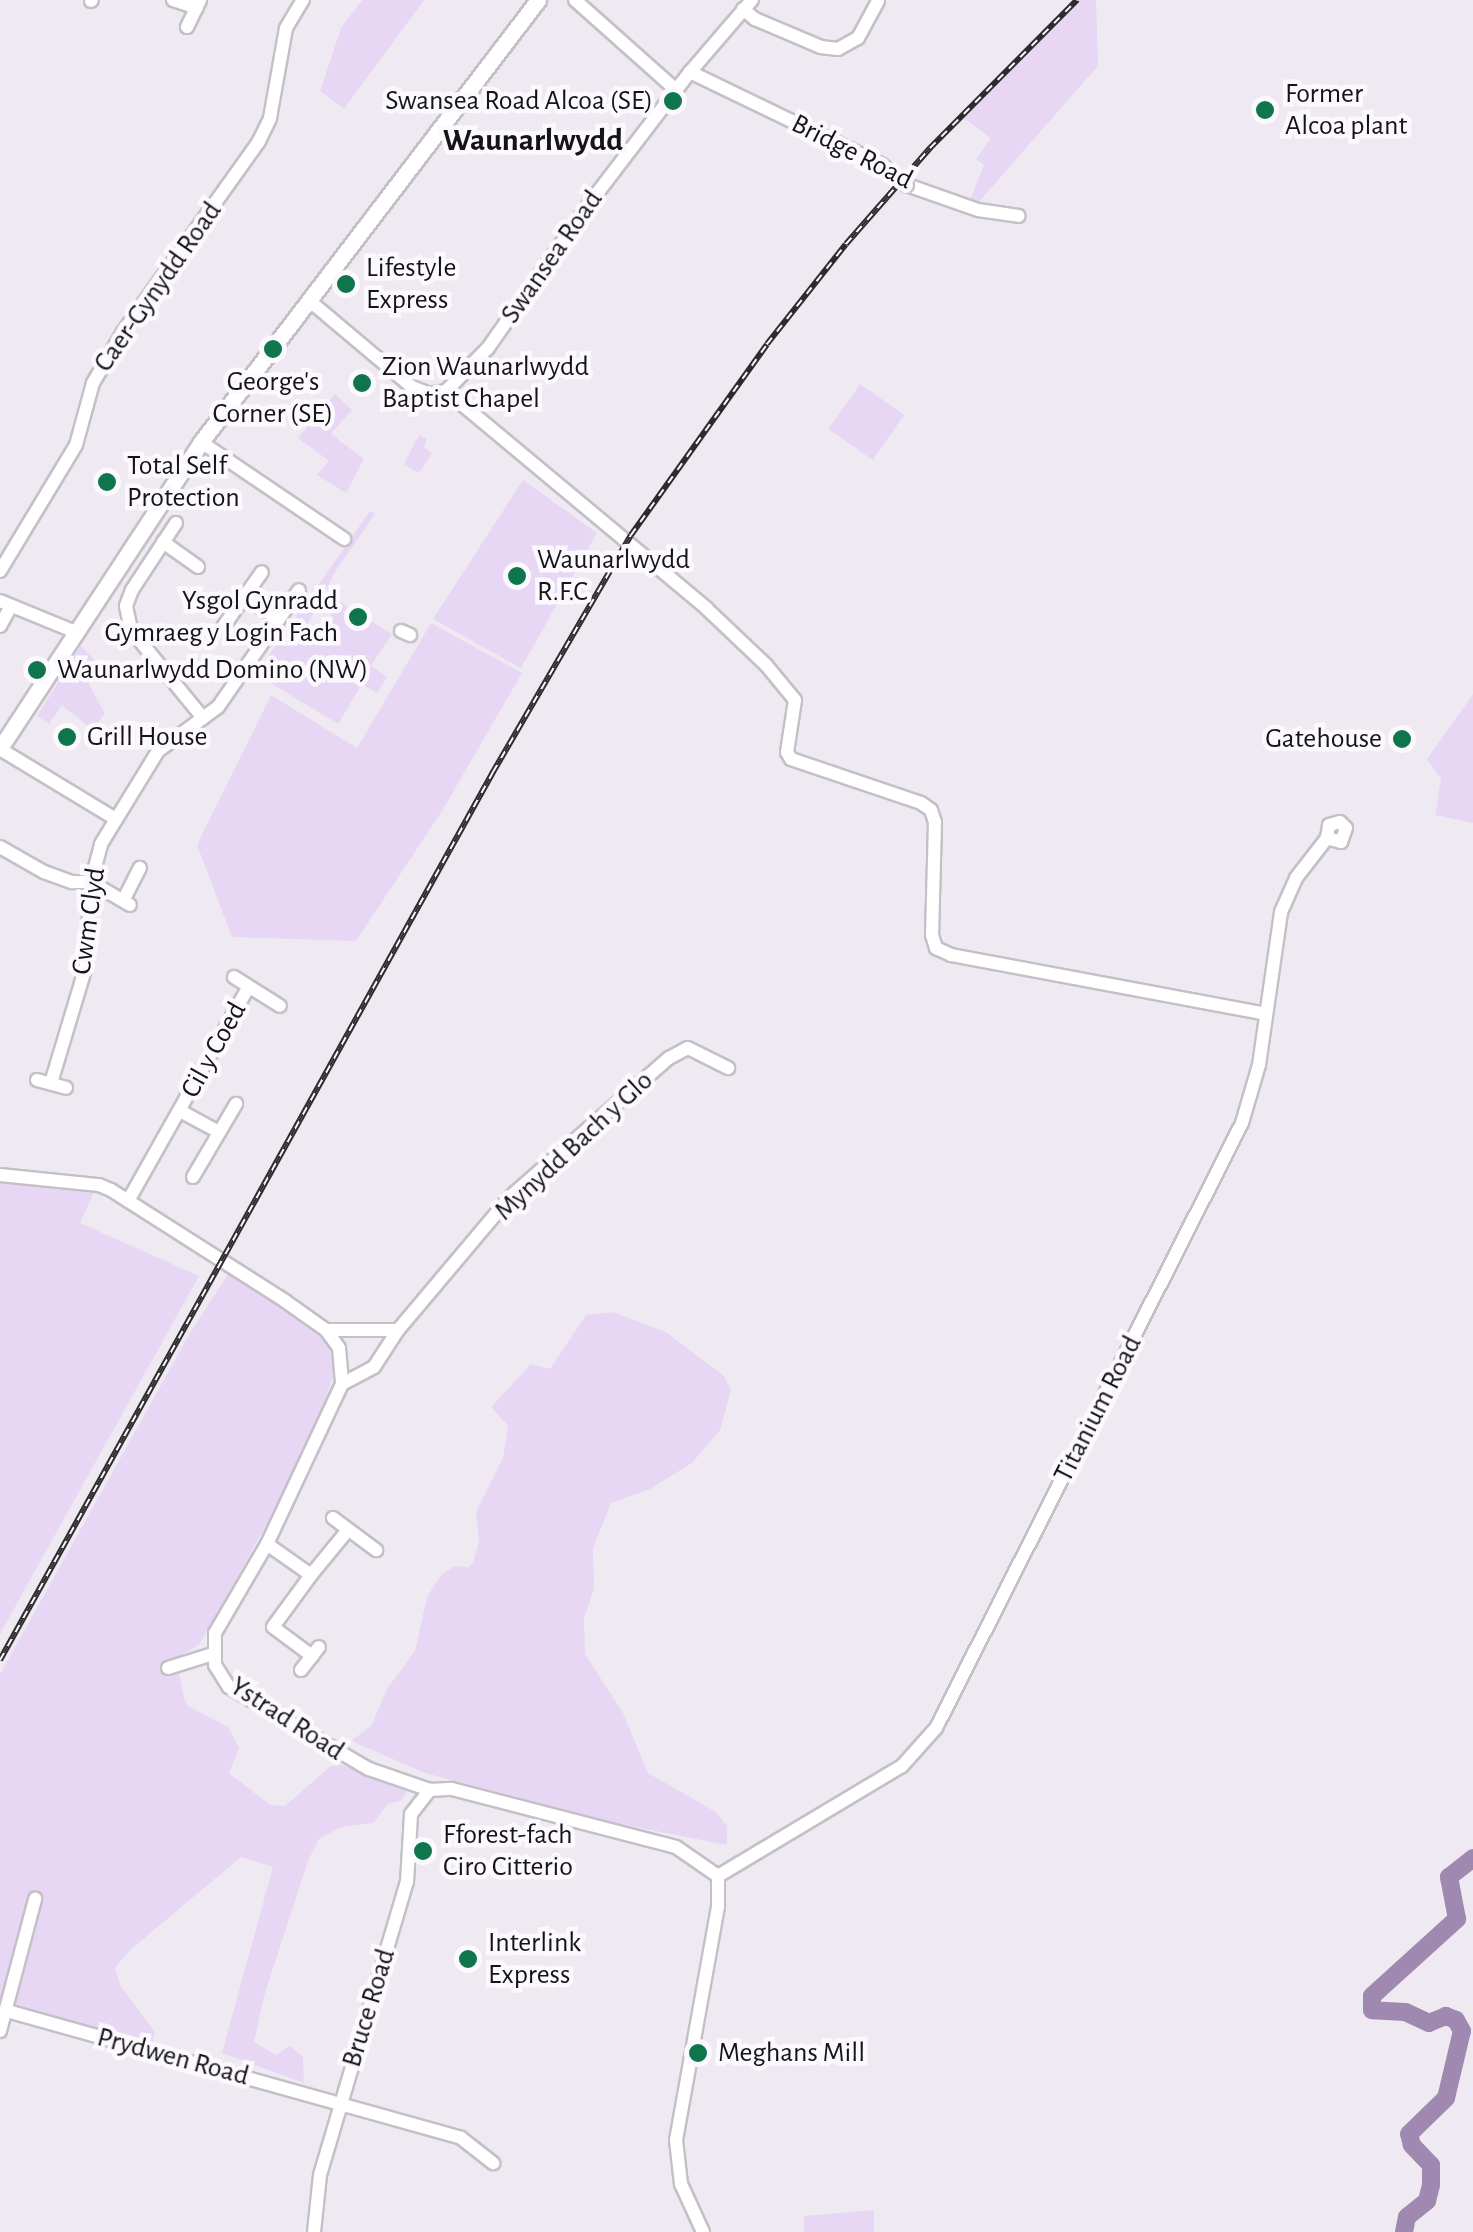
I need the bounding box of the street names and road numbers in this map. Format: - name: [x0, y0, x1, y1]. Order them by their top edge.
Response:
- street label: Bridge Road: [786, 107, 918, 197]
- street label: Swansea Road: [494, 184, 610, 330]
- street label: Caer-Gynydd Road: [87, 195, 229, 379]
- street label: Cwm Clyd: [65, 865, 113, 977]
- street label: Cil y Coed: [174, 996, 254, 1104]
- street label: Mynydd Bach y Glo: [488, 1064, 660, 1228]
- street label: Titanium Road: [1047, 1330, 1149, 1488]
- street label: Ystrad Road: [224, 1670, 350, 1768]
- street label: Bruce Road: [335, 1945, 403, 2071]
- street label: Prydwen Road: [93, 2021, 253, 2093]

